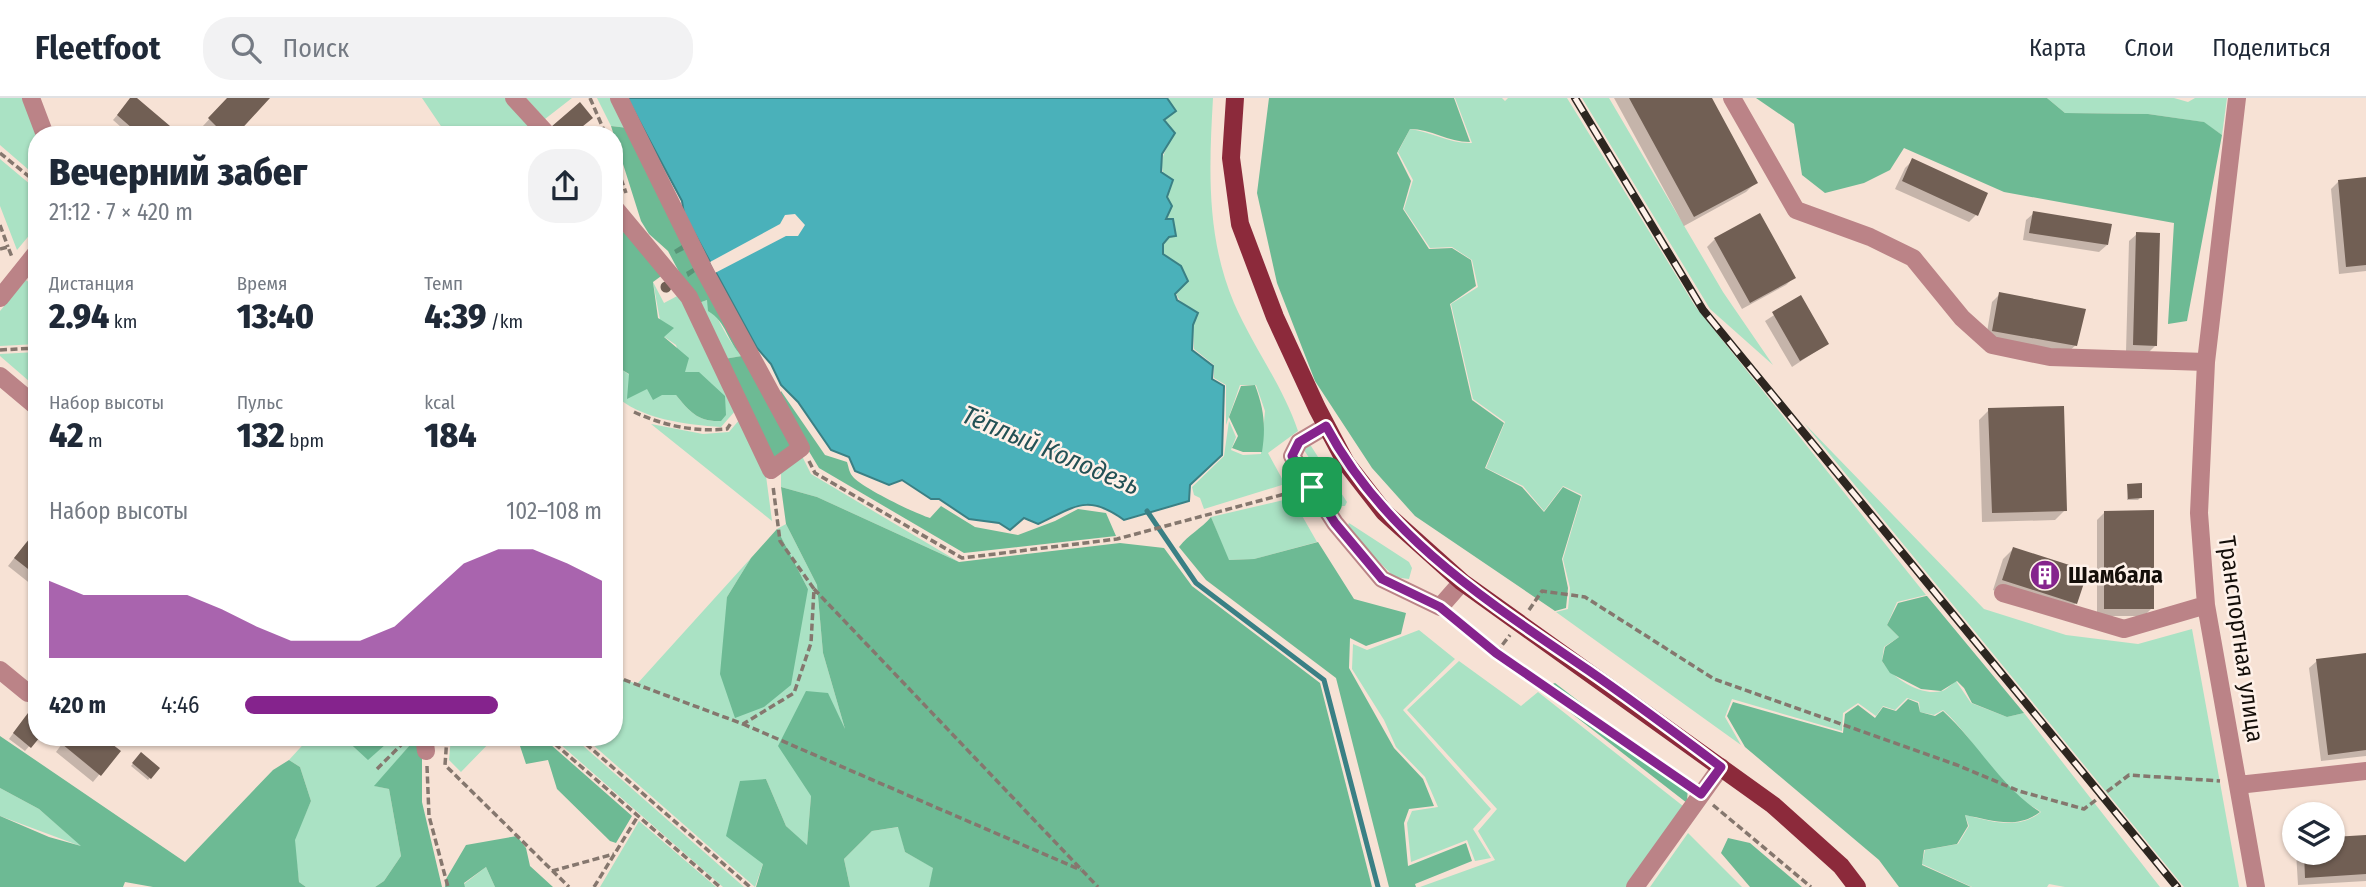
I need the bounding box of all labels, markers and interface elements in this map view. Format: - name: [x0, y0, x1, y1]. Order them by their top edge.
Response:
- search box: [203, 17, 693, 80]
- text: Fleetfoot: [35, 28, 161, 68]
- icon: search: [227, 29, 265, 67]
- text: Поиск: [283, 33, 349, 64]
- text: Карта: [2029, 34, 2086, 62]
- text: Слои: [2124, 34, 2174, 62]
- text: Поделиться: [2212, 34, 2331, 62]
- text: Вечерний забег: [49, 149, 307, 195]
- button: share: [528, 149, 602, 223]
- text: 21:12 · 7 × 420 m: [49, 198, 193, 226]
- text: Дистанция: [49, 272, 134, 295]
- text: Время: [237, 272, 288, 295]
- text: Темп: [424, 272, 463, 295]
- text: 2.94: [49, 295, 109, 337]
- text: 13:40: [237, 295, 314, 337]
- text: 4:39: [424, 295, 486, 337]
- text: km: [109, 310, 137, 333]
- text: /km: [486, 310, 523, 333]
- text: Набор высоты: [49, 391, 164, 414]
- text: Пульс: [237, 391, 283, 414]
- text: kcal: [424, 391, 455, 414]
- water label: Тёплый Колодезь: [958, 399, 1144, 502]
- text: 42: [49, 414, 83, 456]
- text: 132: [237, 414, 285, 456]
- text: 184: [424, 414, 477, 456]
- text: m: [83, 429, 103, 452]
- text: bpm: [285, 429, 324, 452]
- pin: [1282, 457, 1342, 517]
- icon: arrive: [1293, 468, 1331, 506]
- text: Набор высоты: [49, 497, 188, 525]
- text: 102–108 m: [506, 497, 602, 525]
- street label: Транспортная улица: [2213, 534, 2269, 744]
- building icon: Шамбала: [2028, 558, 2062, 592]
- place label: Шамбала: [2068, 561, 2163, 589]
- text: 420 m: [49, 691, 106, 719]
- text: 4:46: [161, 691, 199, 719]
- map controls: [2282, 802, 2345, 865]
- button: layers: [2282, 802, 2345, 865]

